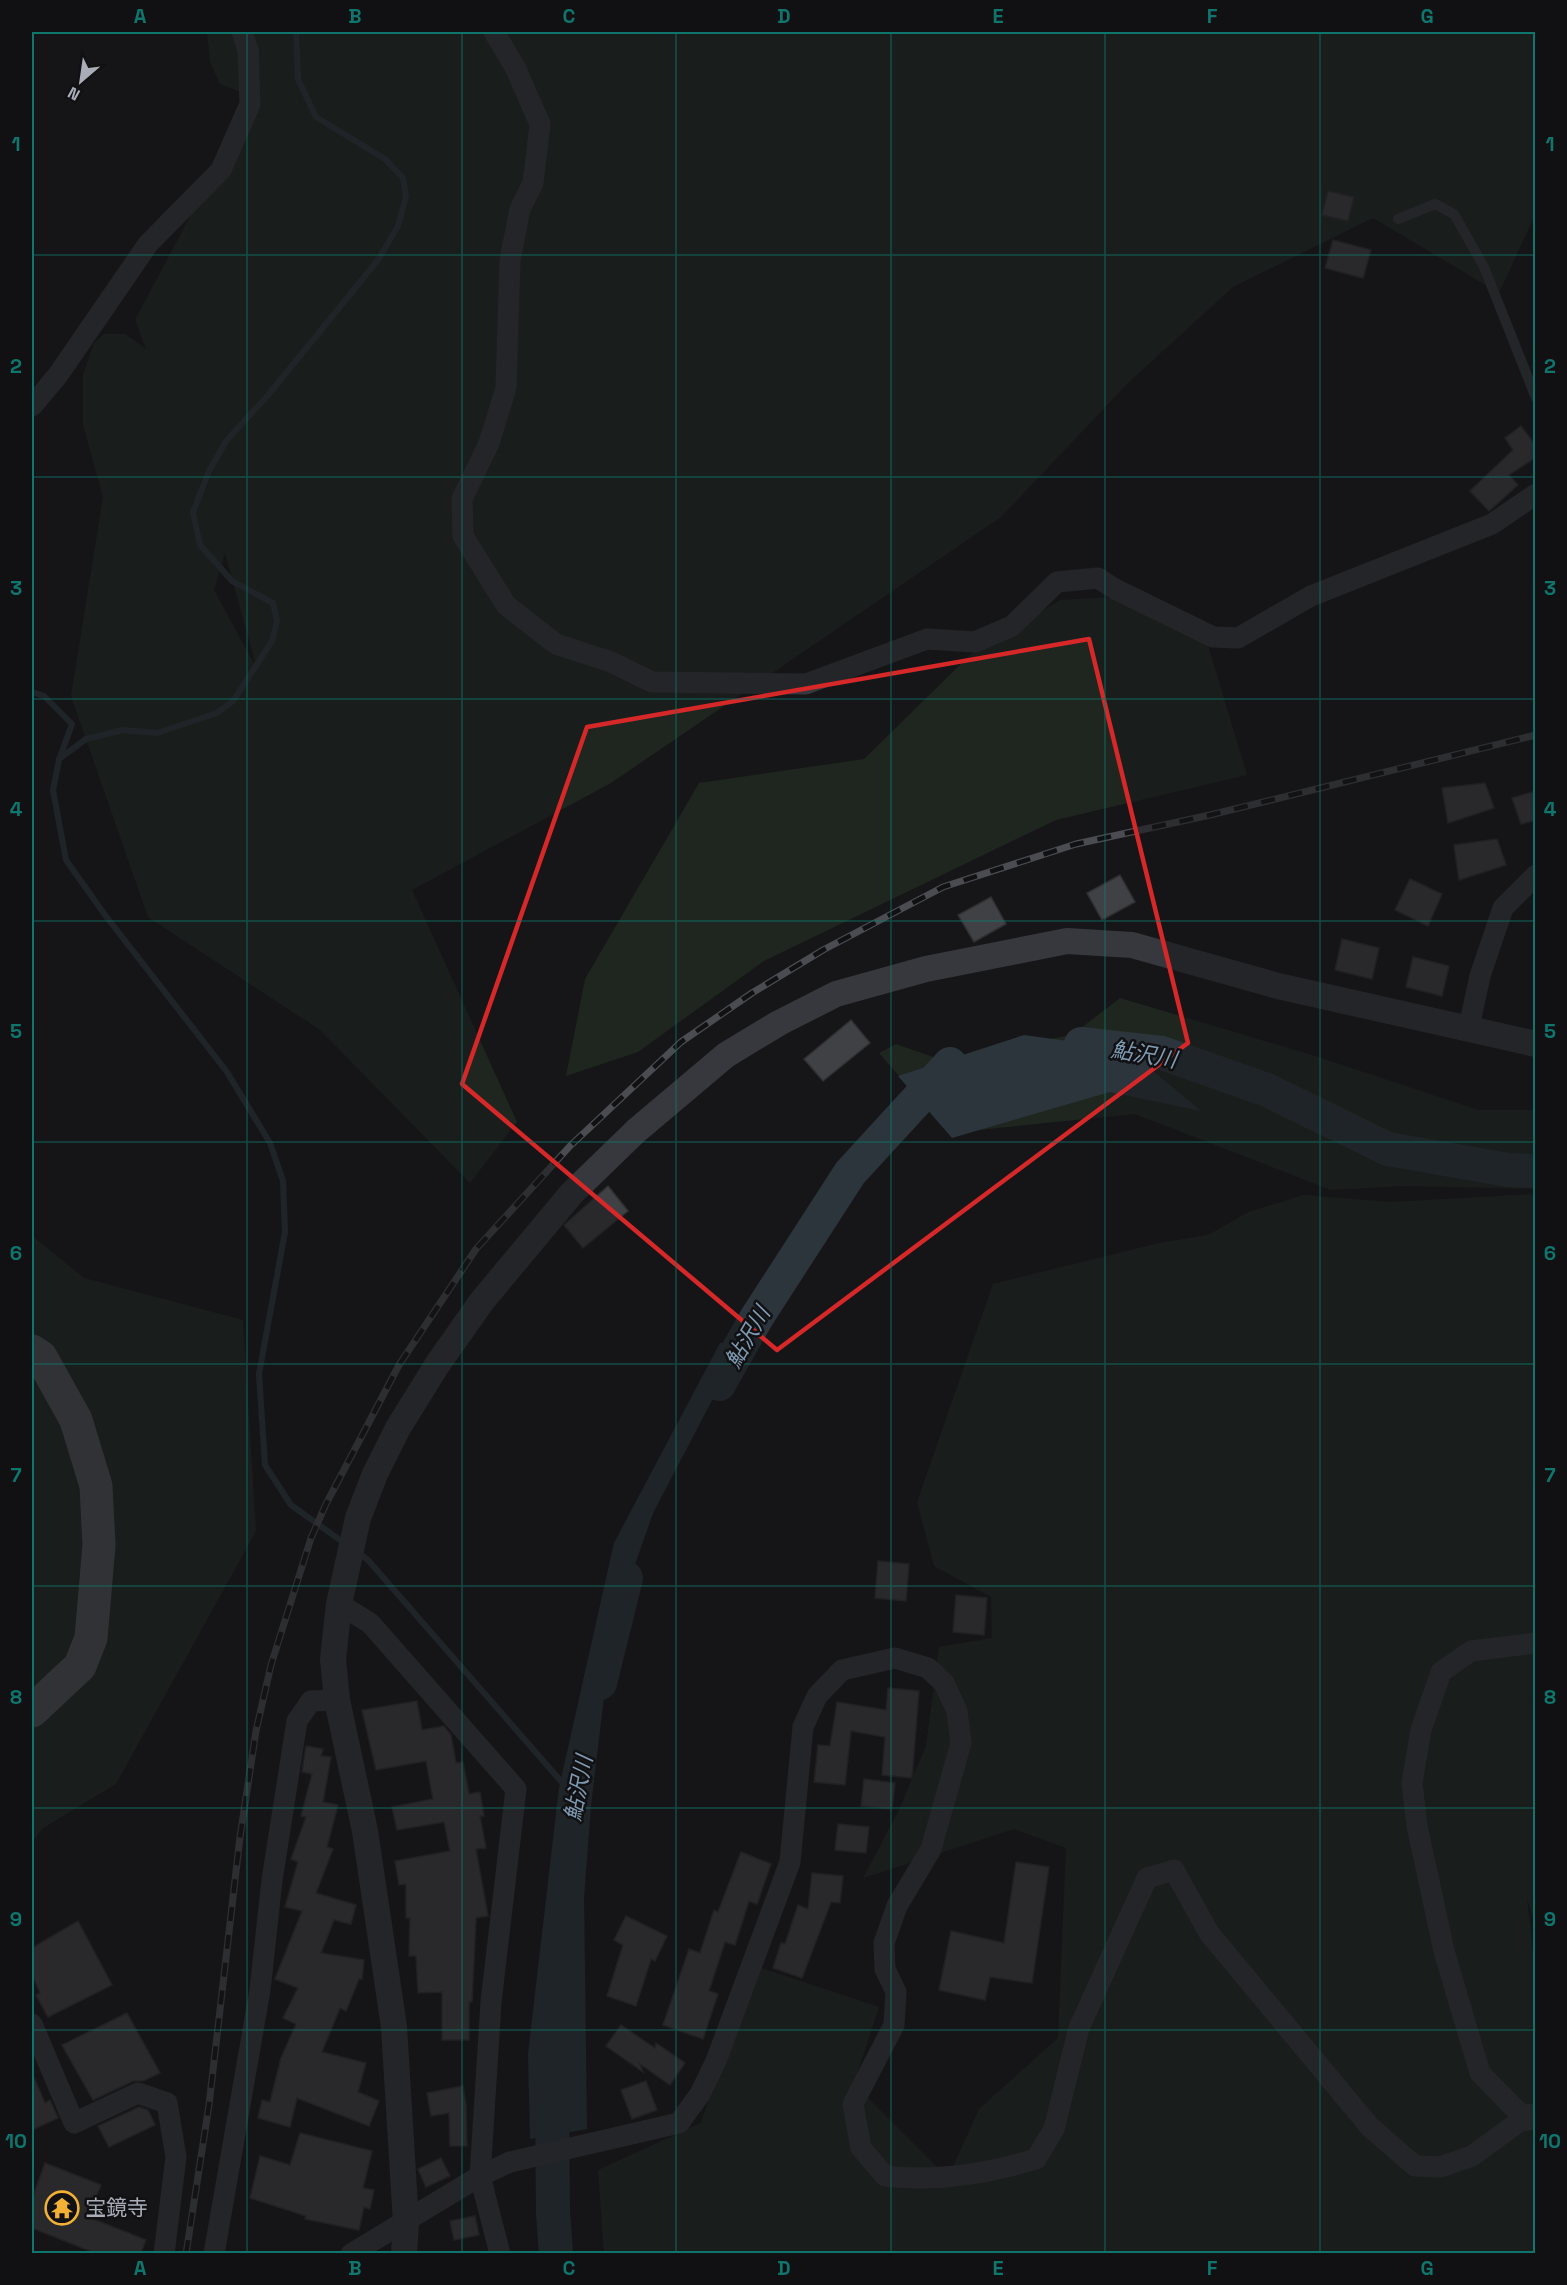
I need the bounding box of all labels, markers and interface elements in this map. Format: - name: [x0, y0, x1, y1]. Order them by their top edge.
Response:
- text: A: [134, 3, 147, 29]
- text: B: [348, 3, 362, 29]
- text: C: [563, 3, 576, 29]
- text: D: [777, 3, 791, 29]
- text: E: [992, 3, 1004, 29]
- text: F: [1207, 3, 1218, 29]
- text: G: [1420, 3, 1434, 29]
- north arrow: [51, 51, 111, 111]
- text: N: [64, 82, 84, 105]
- text: 1: [11, 131, 21, 157]
- text: 1: [1545, 131, 1555, 157]
- text: 2: [10, 353, 22, 379]
- text: 2: [1544, 353, 1556, 379]
- text: 3: [10, 575, 22, 601]
- text: 3: [1544, 575, 1556, 601]
- text: 4: [10, 796, 23, 822]
- text: 4: [1544, 796, 1557, 822]
- text: 5: [10, 1018, 22, 1044]
- text: 5: [1544, 1018, 1556, 1044]
- water label: 鮎沢川: [1109, 1034, 1181, 1074]
- text: 6: [10, 1240, 22, 1266]
- text: 6: [1544, 1240, 1556, 1266]
- water label: 鮎沢川: [718, 1300, 777, 1373]
- text: 7: [10, 1462, 22, 1488]
- text: 7: [1544, 1462, 1556, 1488]
- text: 8: [10, 1684, 22, 1710]
- text: 8: [1544, 1684, 1556, 1710]
- water label: 鮎沢川: [558, 1751, 598, 1823]
- text: 9: [10, 1906, 22, 1932]
- text: 9: [1544, 1906, 1556, 1932]
- text: 10: [5, 2128, 27, 2154]
- text: 10: [1539, 2128, 1561, 2154]
- temple icon: 宝鏡寺: [44, 2190, 80, 2226]
- place label: 宝鏡寺: [85, 2194, 148, 2221]
- text: A: [134, 2255, 147, 2281]
- text: B: [348, 2255, 362, 2281]
- text: C: [563, 2255, 576, 2281]
- text: D: [777, 2255, 791, 2281]
- text: E: [992, 2255, 1004, 2281]
- text: F: [1207, 2255, 1218, 2281]
- text: G: [1420, 2255, 1434, 2281]

